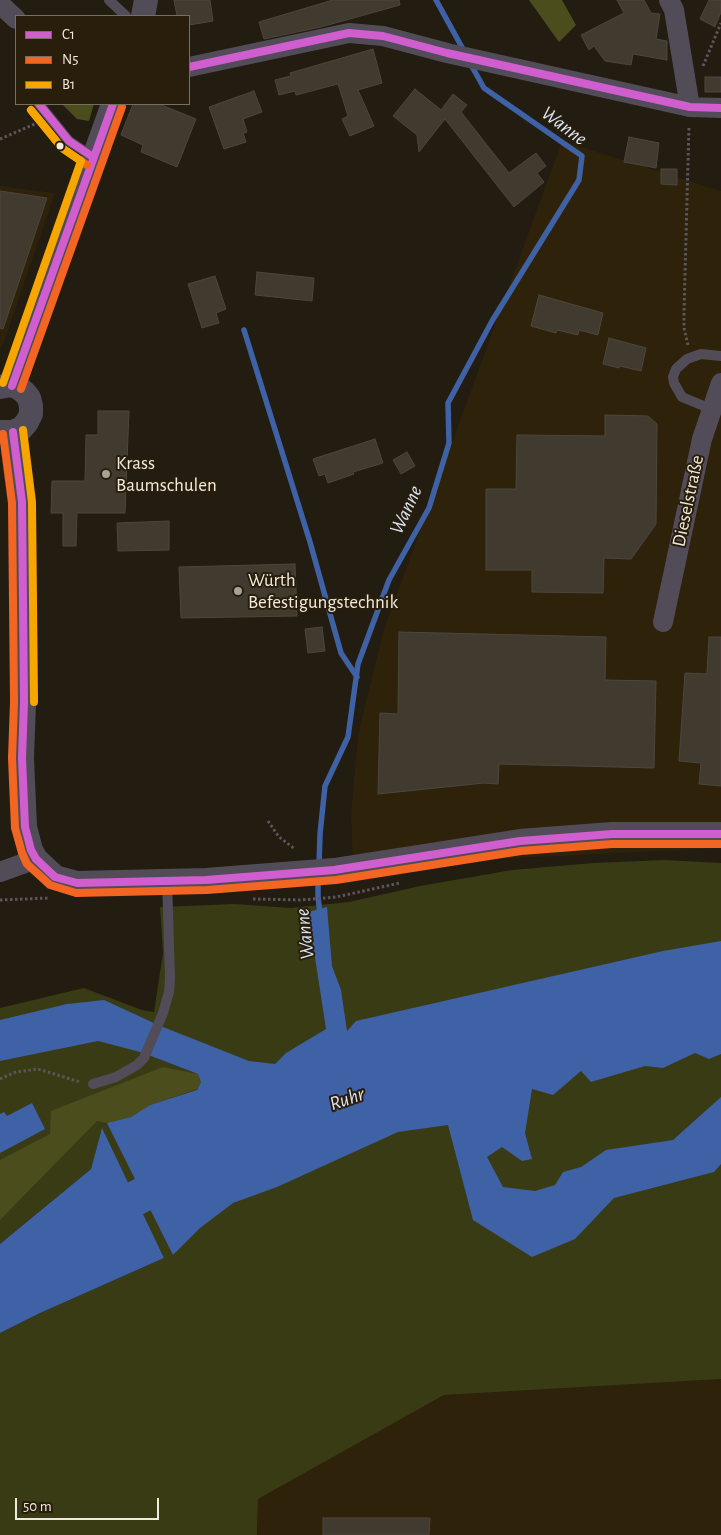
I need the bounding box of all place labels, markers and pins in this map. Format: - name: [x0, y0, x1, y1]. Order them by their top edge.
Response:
- unlabelled marker: [55, 141, 65, 151]
- place label: Krass Baumschulen: [116, 452, 217, 496]
- marker: Krass Baumschulen: [100, 468, 112, 480]
- place label: Würth Befestigungstechnik: [248, 569, 398, 613]
- marker: Würth Befestigungstechnik: [232, 585, 244, 597]

